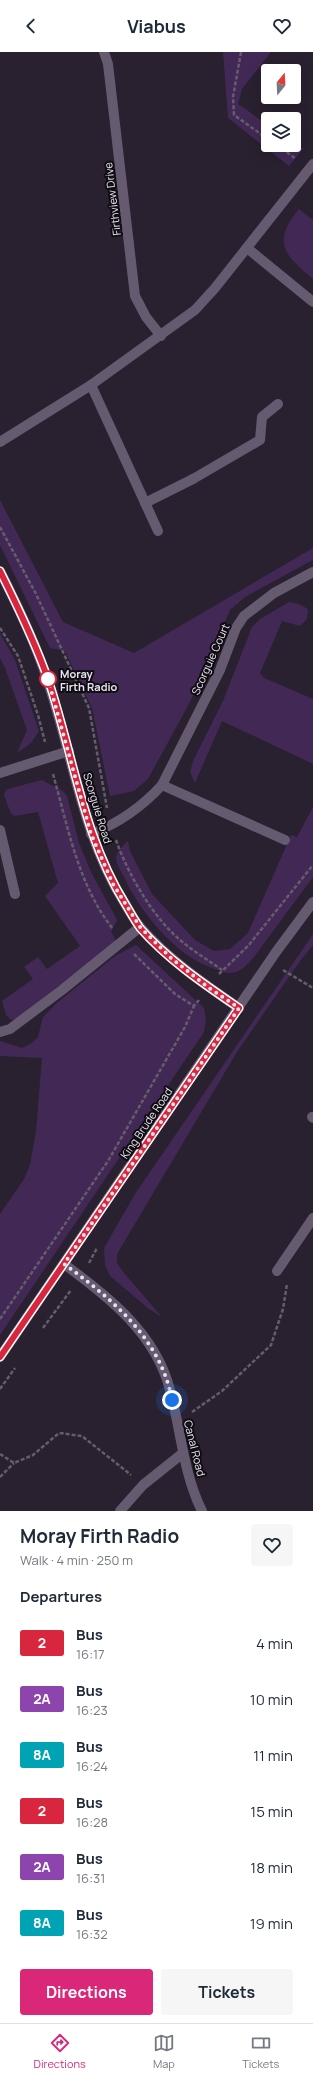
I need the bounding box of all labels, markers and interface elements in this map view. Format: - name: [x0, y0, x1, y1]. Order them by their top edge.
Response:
- text: Viabus: [127, 14, 186, 38]
- icon: back: [20, 15, 42, 37]
- icon: heart: [271, 15, 293, 37]
- north arrow: [261, 64, 301, 104]
- map controls: [261, 64, 301, 152]
- button: layers: [261, 112, 301, 152]
- street label: Firthview Drive: [100, 161, 124, 237]
- street label: Scorguie Court: [188, 621, 232, 697]
- place label: Moray Firth Radio: [60, 666, 118, 694]
- marker: Moray Firth Radio: [39, 670, 57, 688]
- street label: Scorguie Road: [80, 771, 116, 845]
- street label: King Brude Road: [117, 1084, 175, 1162]
- your location: [162, 1390, 182, 1410]
- street label: Canal Road: [181, 1418, 209, 1478]
- text: Moray Firth Radio: [20, 1523, 179, 1549]
- button: heart: [251, 1524, 293, 1566]
- text: Walk · 4 min · 250 m: [20, 1551, 133, 1569]
- text: Departures: [20, 1586, 102, 1607]
- text: Bus: [76, 1624, 103, 1645]
- text: 2: [38, 1633, 46, 1652]
- text: 4 min: [256, 1633, 293, 1654]
- text: 16:17: [76, 1645, 105, 1663]
- text: Bus: [76, 1680, 103, 1701]
- text: 2A: [33, 1689, 51, 1708]
- text: 10 min: [250, 1689, 293, 1710]
- text: 16:23: [76, 1701, 108, 1719]
- text: Bus: [76, 1736, 103, 1757]
- text: 8A: [33, 1745, 51, 1764]
- text: 11 min: [253, 1745, 293, 1766]
- text: 16:24: [76, 1757, 108, 1775]
- text: Bus: [76, 1792, 103, 1813]
- text: 2: [38, 1801, 46, 1820]
- text: 15 min: [250, 1801, 293, 1822]
- text: 16:28: [76, 1813, 108, 1831]
- text: Bus: [76, 1848, 103, 1869]
- text: 2A: [33, 1857, 51, 1876]
- text: 18 min: [250, 1857, 293, 1878]
- text: 16:31: [76, 1869, 105, 1887]
- text: Bus: [76, 1904, 103, 1925]
- text: 8A: [33, 1913, 51, 1932]
- text: 19 min: [250, 1913, 293, 1934]
- text: 16:32: [76, 1925, 108, 1943]
- button: Directions: [20, 1969, 153, 2015]
- button: Tickets: [161, 1969, 293, 2015]
- tab: Directions: [34, 2032, 86, 2071]
- tab: Map: [153, 2032, 175, 2071]
- tab: Tickets: [242, 2032, 279, 2071]

